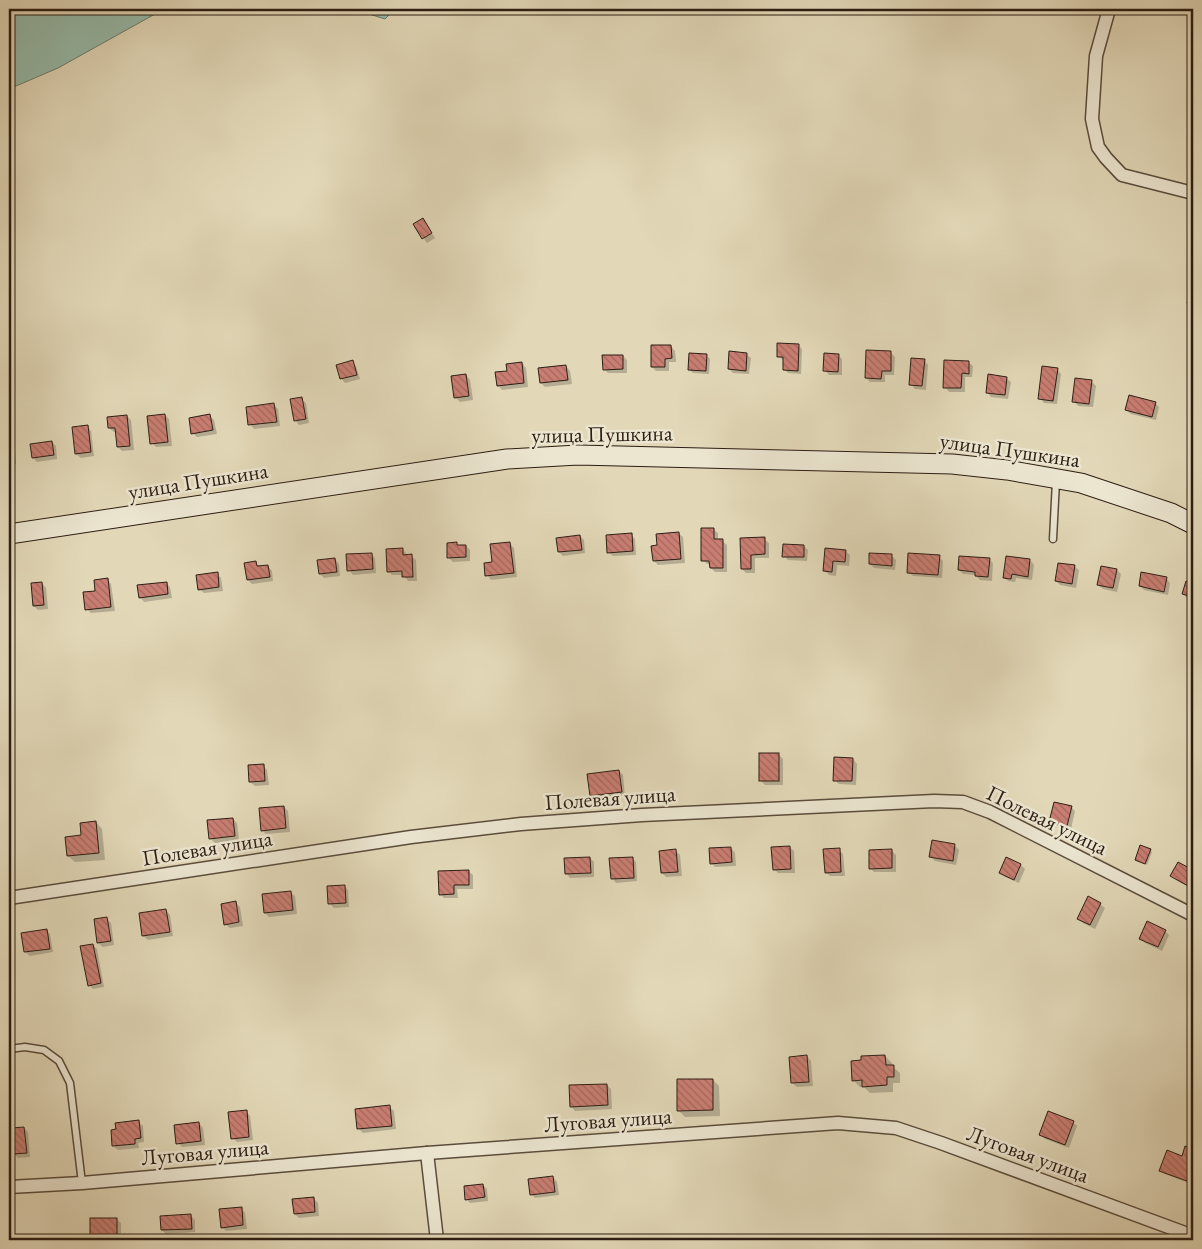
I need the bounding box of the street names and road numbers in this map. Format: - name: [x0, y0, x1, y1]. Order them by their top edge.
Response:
- street label: улица Пушкина: [531, 418, 673, 450]
- street label: улица Пушкина: [938, 426, 1082, 474]
- street label: улица Пушкина: [126, 456, 270, 506]
- street label: Полевая улица: [982, 778, 1113, 862]
- street label: Полевая улица: [543, 779, 677, 817]
- street label: Полевая улица: [140, 823, 274, 873]
- street label: Луговая улица: [543, 1101, 673, 1139]
- street label: Луговая улица: [963, 1119, 1093, 1190]
- street label: Луговая улица: [140, 1132, 270, 1172]

